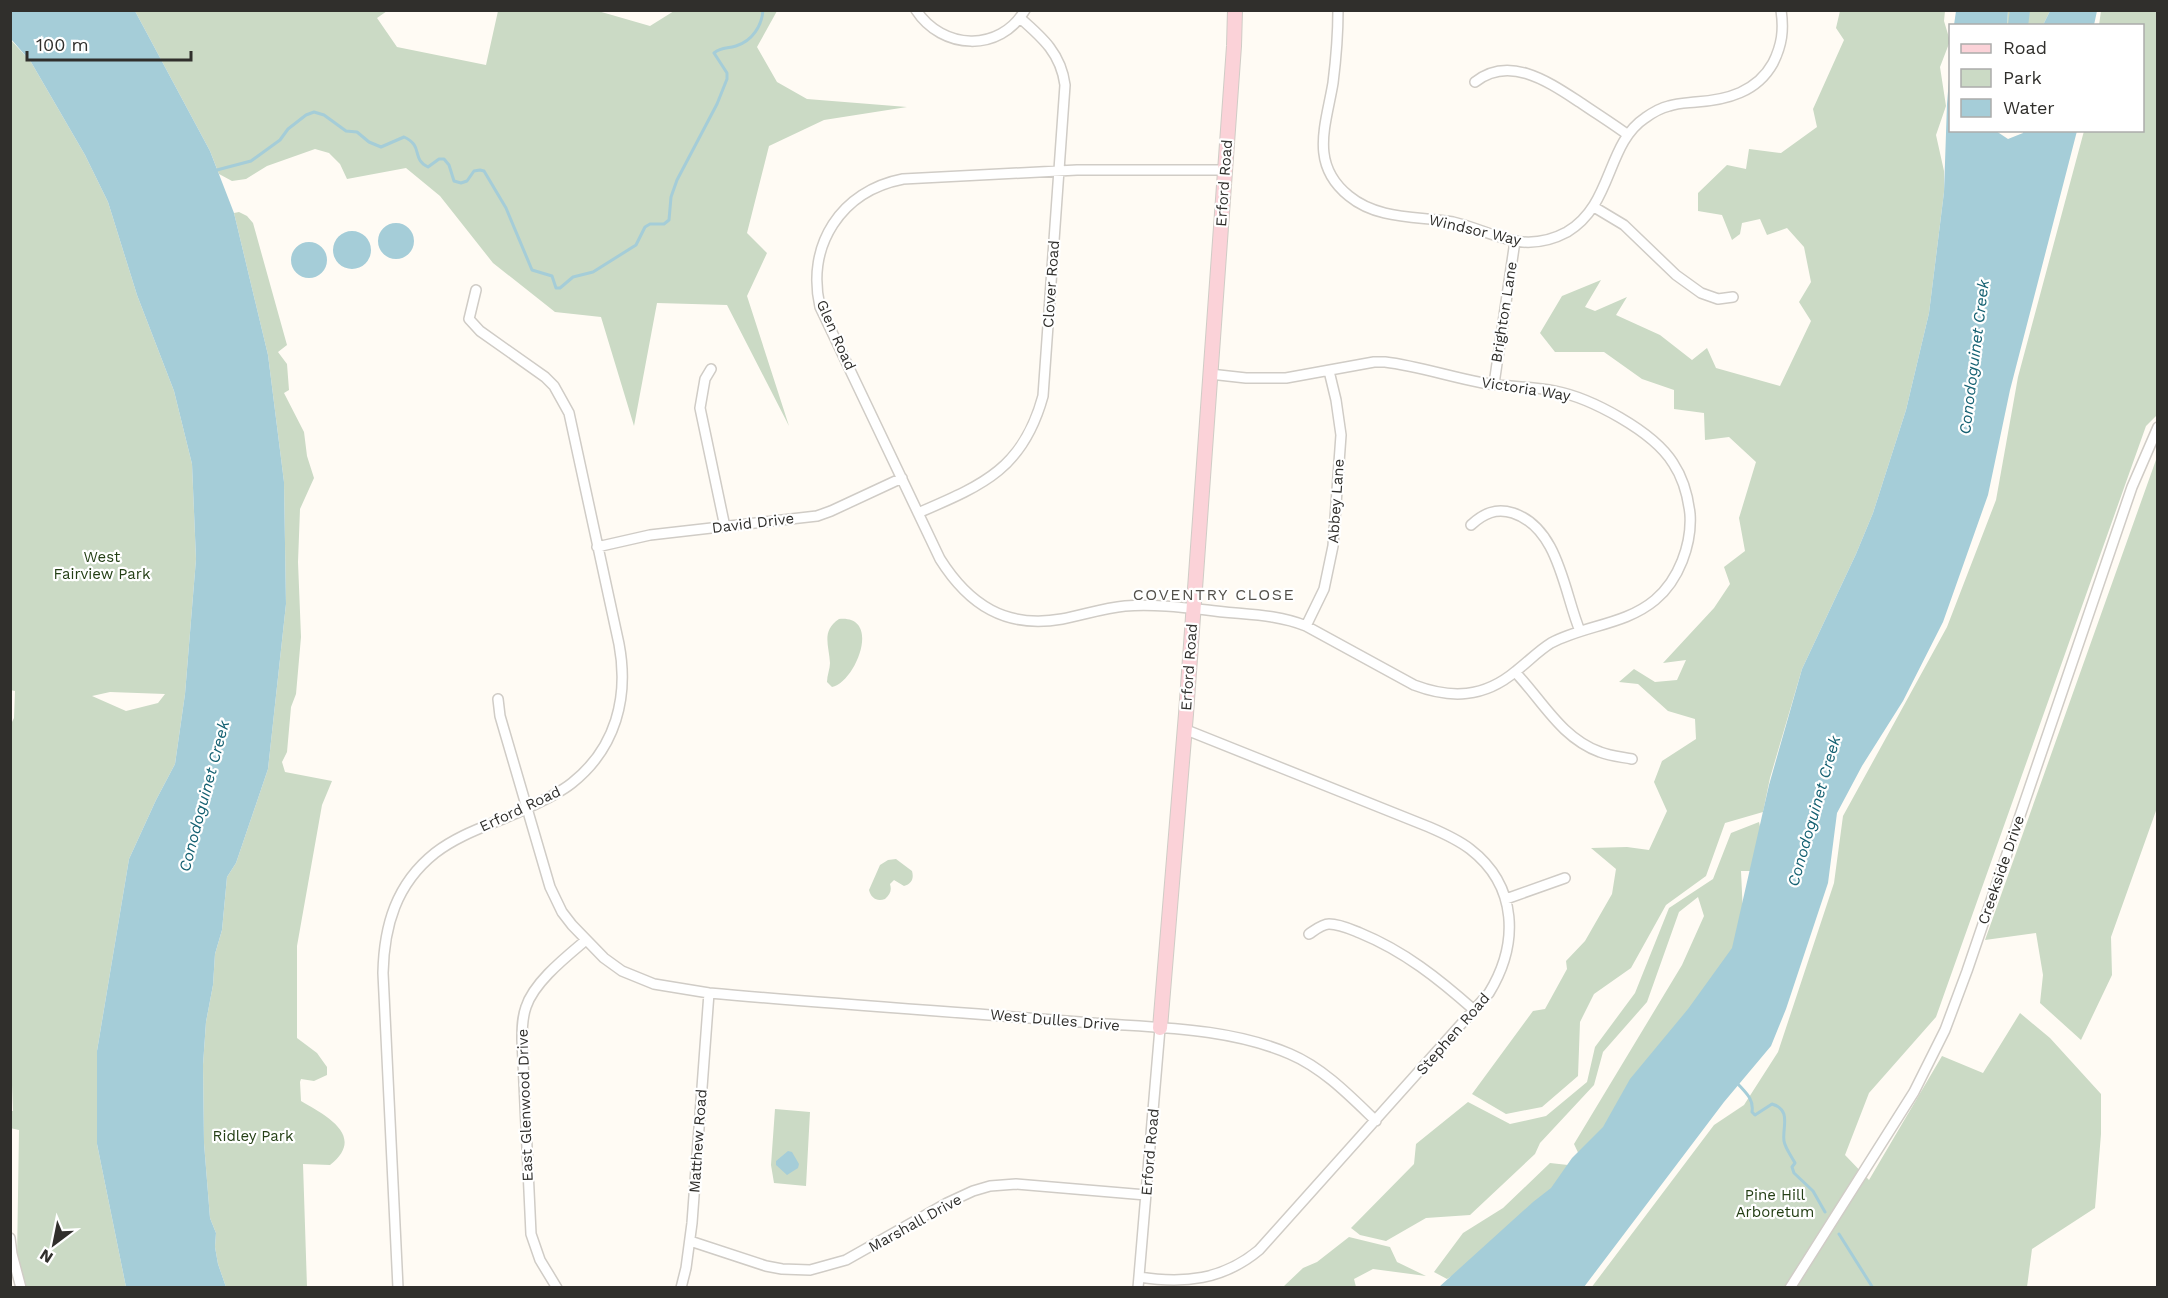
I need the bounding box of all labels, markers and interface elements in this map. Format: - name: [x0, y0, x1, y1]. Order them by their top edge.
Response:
- scale bar: [27, 24, 190, 62]
- legend: [1949, 24, 2144, 132]
- text: 100 m: [36, 34, 89, 55]
- text: Road: [2003, 37, 2047, 58]
- text: Park: [2003, 67, 2042, 88]
- text: Water: [2003, 97, 2055, 118]
- street label: Erford Road: [1212, 139, 1236, 227]
- street label: Windsor Way: [1427, 211, 1523, 249]
- street label: Clover Road: [1039, 240, 1063, 328]
- street label: Brighton Lane: [1487, 260, 1521, 364]
- water label: Conodoguinet Creek: [1955, 277, 1993, 436]
- street label: Glen Road: [813, 297, 859, 373]
- street label: Victoria Way: [1480, 373, 1572, 405]
- street label: Abbey Lane: [1324, 458, 1348, 544]
- street label: David Drive: [711, 509, 795, 537]
- park label: West Fairview Park: [54, 548, 151, 583]
- district label: COVENTRY CLOSE: [1133, 585, 1295, 604]
- street label: Erford Road: [1177, 623, 1201, 711]
- water label: Conodoguinet Creek: [175, 717, 234, 874]
- water label: Conodoguinet Creek: [1783, 732, 1845, 889]
- street label: Erford Road: [477, 782, 563, 836]
- street label: Creekside Drive: [1974, 813, 2028, 927]
- street label: Stephen Road: [1412, 989, 1494, 1079]
- street label: West Dulles Drive: [989, 1005, 1121, 1035]
- street label: East Glenwood Drive: [513, 1028, 537, 1182]
- street label: Matthew Road: [685, 1088, 711, 1194]
- street label: Erford Road: [1137, 1108, 1163, 1196]
- park label: Ridley Park: [213, 1127, 294, 1145]
- park label: Pine Hill Arboretum: [1736, 1186, 1814, 1221]
- street label: Marshall Drive: [865, 1190, 965, 1256]
- north arrow: [24, 1214, 84, 1274]
- text: N: [36, 1245, 56, 1267]

